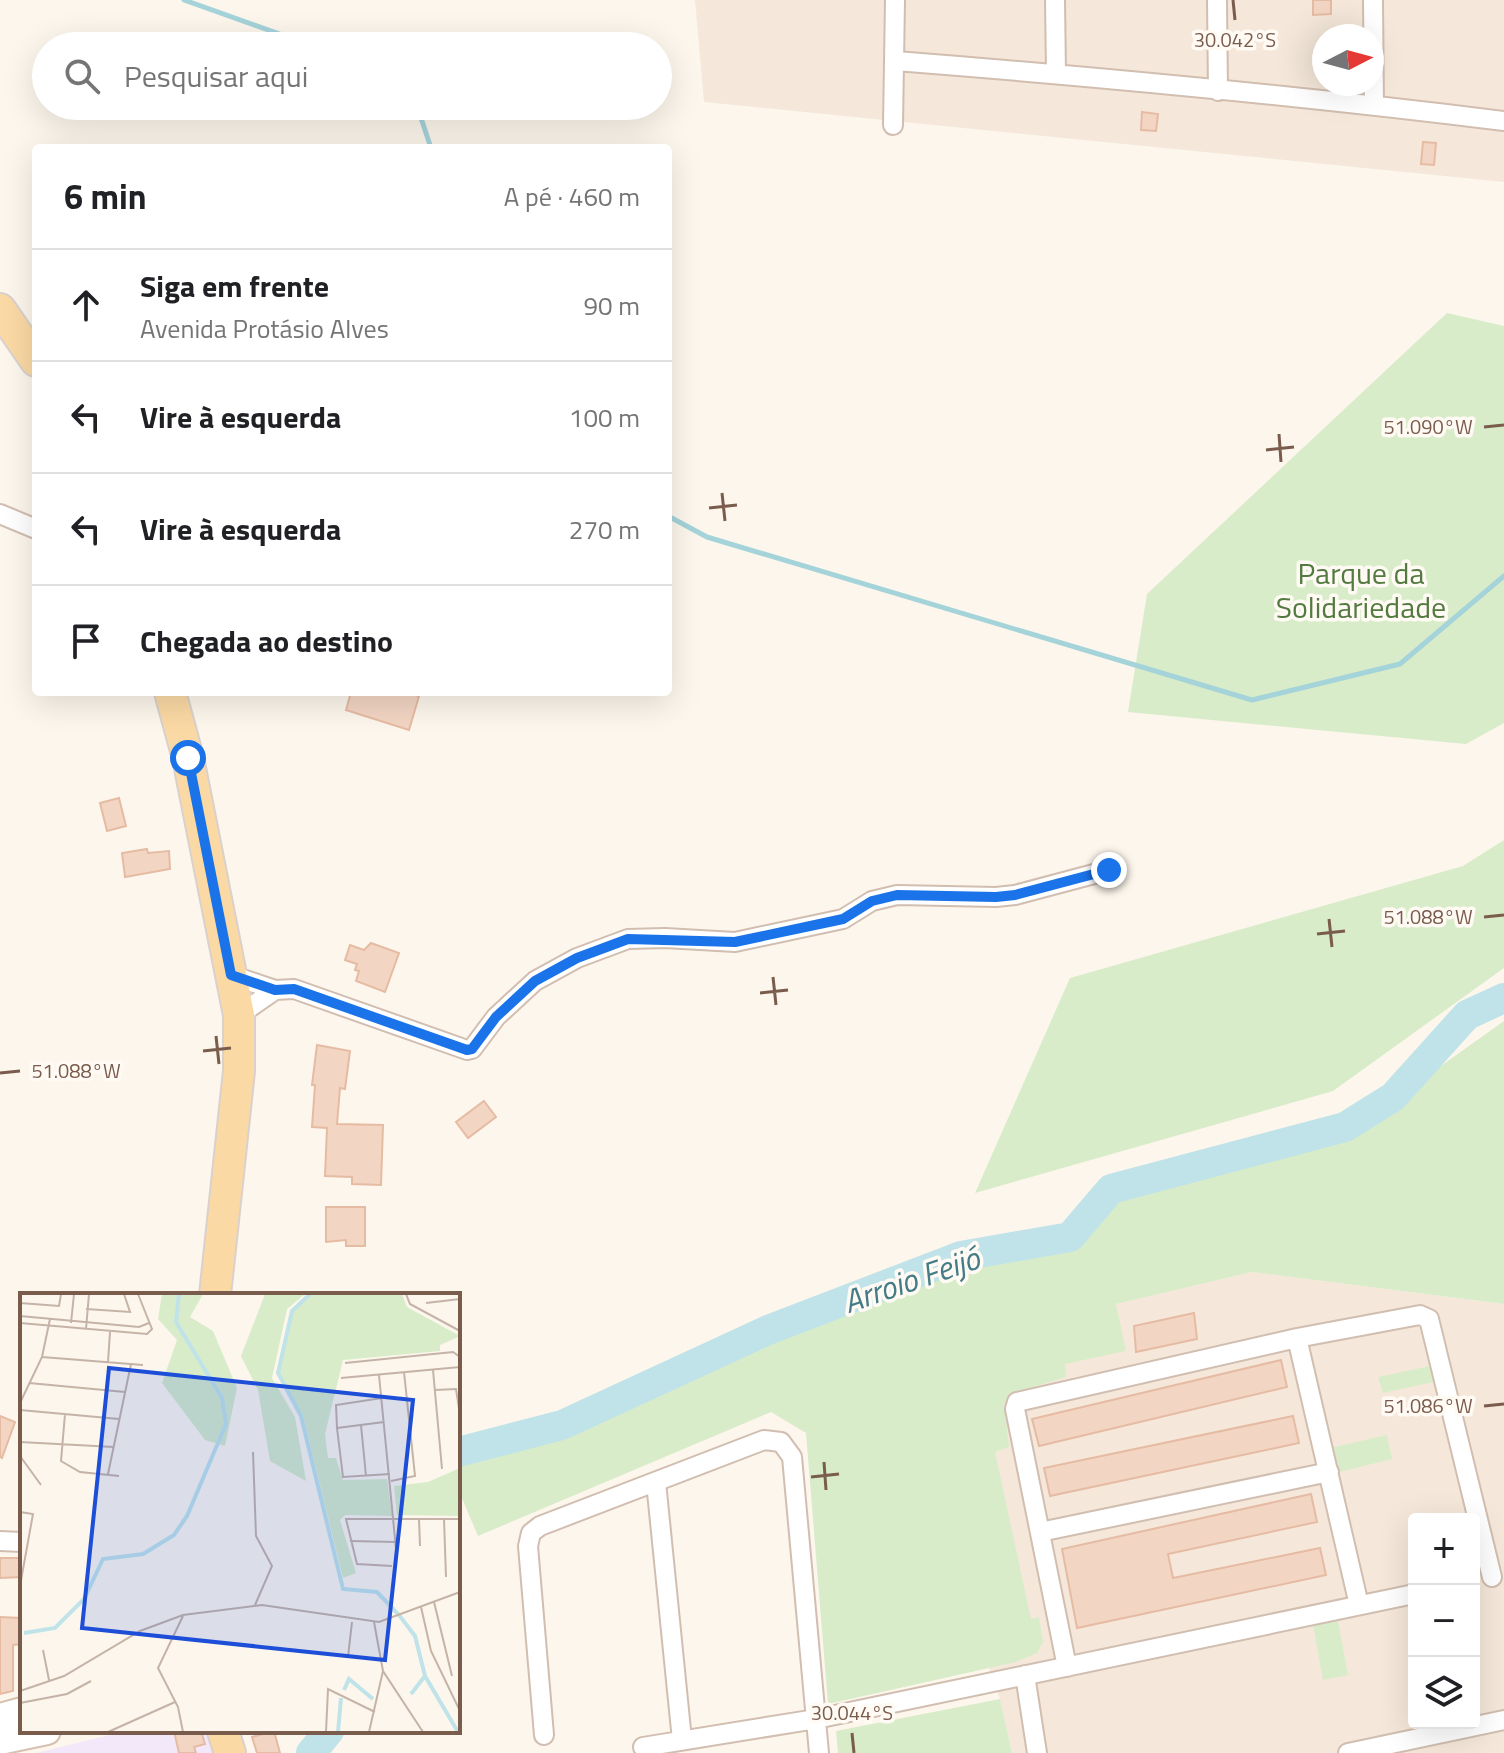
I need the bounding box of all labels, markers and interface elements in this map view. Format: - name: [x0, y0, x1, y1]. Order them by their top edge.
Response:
- text: 30.042°S: [1194, 24, 1276, 55]
- north arrow: [1312, 24, 1384, 96]
- search box: [32, 32, 672, 120]
- text: Pesquisar aqui: [124, 53, 308, 99]
- icon: search: [60, 54, 104, 98]
- text: 6 min: [64, 170, 147, 222]
- text: A pé · 460 m: [504, 177, 640, 216]
- text: Siga em frente: [140, 263, 329, 309]
- icon: ahead: [64, 283, 108, 327]
- text: 90 m: [583, 286, 640, 325]
- text: Avenida Protásio Alves: [140, 309, 389, 348]
- text: Vire à esquerda: [140, 394, 341, 440]
- icon: left: [64, 395, 108, 439]
- text: 100 m: [569, 398, 640, 437]
- text: 51.090°W: [1383, 411, 1473, 442]
- text: Vire à esquerda: [140, 506, 341, 552]
- icon: left: [64, 507, 108, 551]
- text: 270 m: [569, 510, 640, 549]
- park label: Parque da Solidariedade: [1276, 550, 1446, 630]
- text: Chegada ao destino: [140, 618, 393, 664]
- icon: arrive: [64, 619, 108, 663]
- route start: [170, 740, 206, 776]
- route end: [1091, 852, 1127, 888]
- text: 51.088°W: [1383, 901, 1473, 932]
- text: 51.088°W: [31, 1055, 121, 1086]
- water label: Arroio Feijó: [836, 1233, 987, 1325]
- inset map: [20, 1293, 460, 1733]
- text: 51.086°W: [1383, 1390, 1473, 1421]
- map controls: [1408, 1513, 1480, 1729]
- button: +: [1408, 1513, 1480, 1585]
- button: −: [1408, 1585, 1480, 1657]
- button: layers: [1408, 1657, 1480, 1729]
- text: 30.044°S: [811, 1697, 893, 1728]

